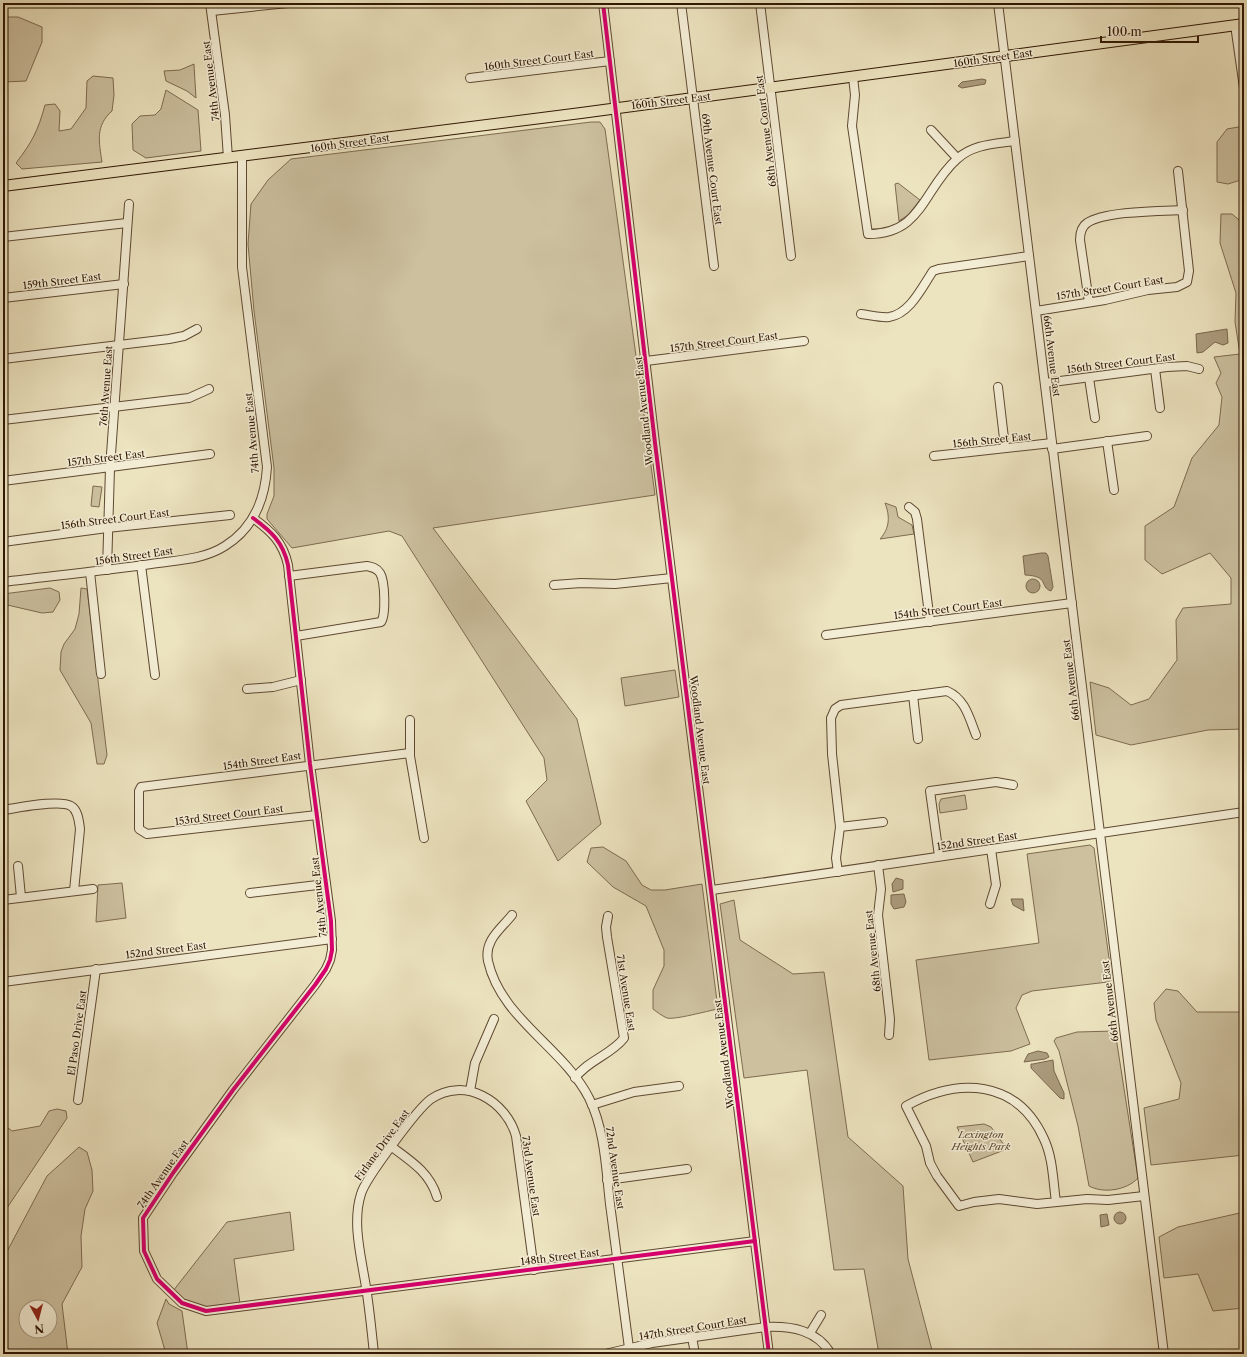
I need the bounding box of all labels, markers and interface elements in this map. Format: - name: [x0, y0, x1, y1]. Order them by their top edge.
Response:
- scale bar: [1101, 18, 1198, 44]
- text: 100 m: [1107, 24, 1142, 39]
- street label: 74th Avenue East: [200, 40, 222, 122]
- street label: 160th Street East: [953, 46, 1034, 70]
- street label: 160th Street Court East: [483, 47, 595, 73]
- street label: 68th Avenue Court East: [753, 74, 779, 188]
- street label: 160th Street East: [631, 90, 712, 112]
- street label: 69th Avenue Court East: [699, 112, 725, 226]
- street label: 160th Street East: [310, 131, 391, 155]
- street label: 159th Street East: [22, 270, 102, 292]
- street label: 157th Street Court East: [1055, 273, 1165, 303]
- street label: 66th Avenue East: [1041, 315, 1064, 398]
- street label: 157th Street Court East: [669, 329, 779, 355]
- street label: 76th Avenue East: [97, 345, 115, 427]
- street label: 156th Street Court East: [1066, 350, 1177, 376]
- street label: Woodland Avenue East: [632, 355, 656, 467]
- street label: 74th Avenue East: [242, 392, 262, 474]
- street label: 156th Street East: [952, 429, 1032, 451]
- street label: 157th Street East: [66, 447, 146, 469]
- street label: 156th Street Court East: [60, 506, 171, 532]
- street label: 156th Street East: [94, 544, 174, 568]
- street label: 154th Street Court East: [893, 596, 1003, 622]
- street label: 66th Avenue East: [1059, 638, 1082, 721]
- street label: Woodland Avenue East: [687, 674, 713, 786]
- street label: 154th Street East: [222, 749, 302, 773]
- street label: 153rd Street Court East: [174, 802, 285, 828]
- street label: 152nd Street East: [936, 829, 1019, 853]
- street label: 74th Avenue East: [308, 856, 330, 938]
- street label: 68th Avenue East: [862, 909, 884, 992]
- street label: 152nd Street East: [125, 939, 208, 961]
- street label: 71st Avenue East: [614, 954, 639, 1033]
- street label: 66th Avenue East: [1098, 959, 1121, 1042]
- street label: El Paso Drive East: [65, 989, 89, 1077]
- street label: Woodland Avenue East: [711, 998, 737, 1110]
- street label: Firlane Drive East: [352, 1106, 413, 1183]
- street label: 72nd Avenue East: [603, 1126, 627, 1211]
- park label: Lexington Heights Park: [951, 1128, 1011, 1153]
- street label: 73rd Avenue East: [519, 1135, 543, 1218]
- street label: 74th Avenue East: [135, 1137, 192, 1211]
- street label: 148th Street East: [520, 1246, 601, 1268]
- north arrow: [18, 1299, 58, 1339]
- street label: 147th Street Court East: [638, 1313, 748, 1343]
- text: N: [33, 1321, 45, 1337]

